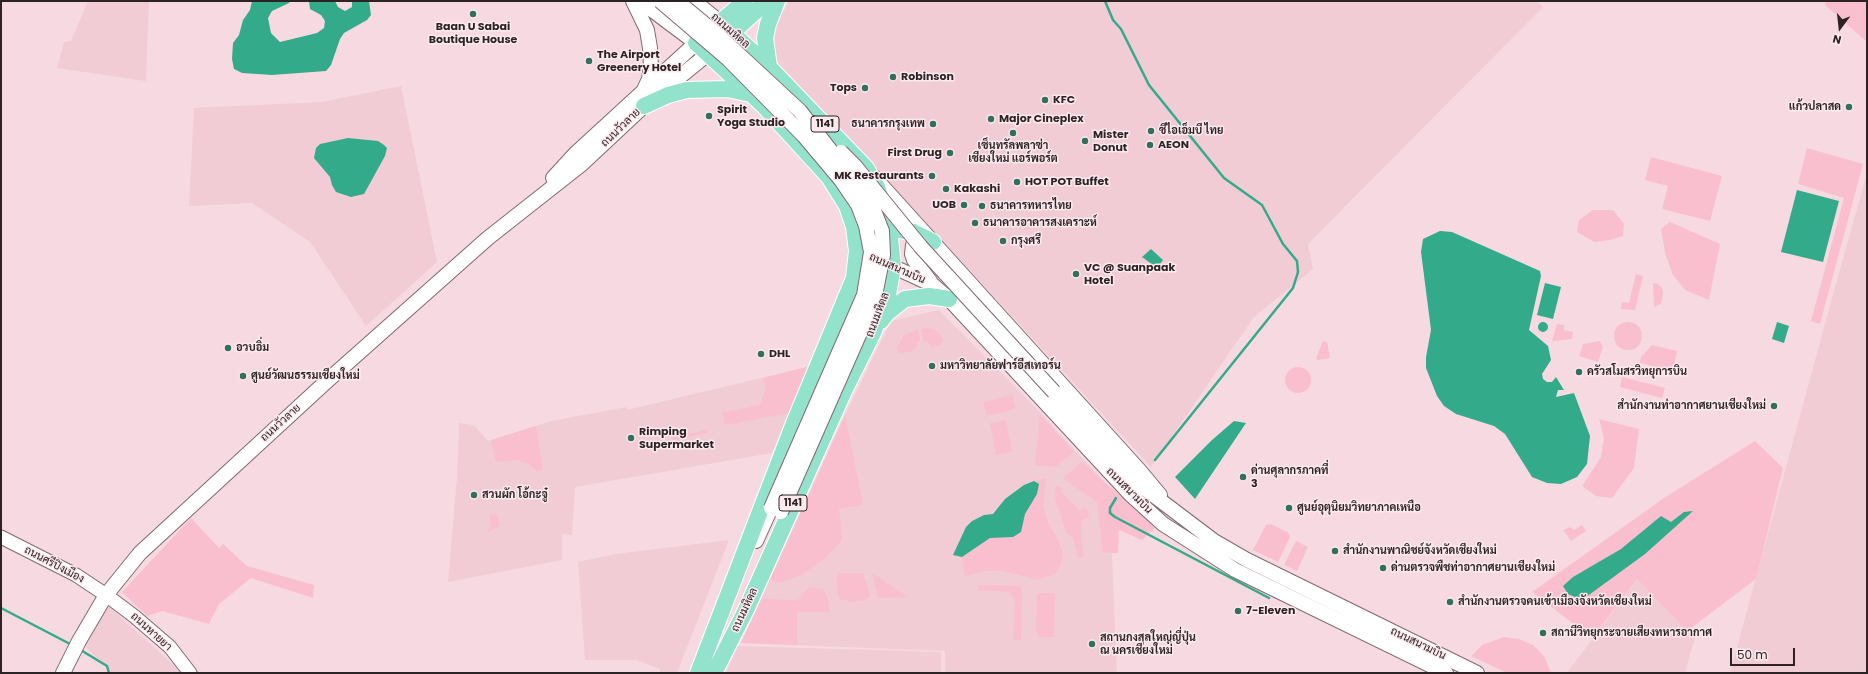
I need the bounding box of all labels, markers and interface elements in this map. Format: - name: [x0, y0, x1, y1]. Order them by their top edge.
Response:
- north arrow: [1820, 8, 1860, 48]
- marker: Baan U Sabai Boutique House: [468, 9, 478, 19]
- street label: ถนนมหิดล: [708, 11, 752, 51]
- place label: Baan U Sabai Boutique House: [429, 20, 517, 46]
- text: N: [1831, 31, 1843, 48]
- place label: The Airport Greenery Hotel: [597, 48, 681, 74]
- marker: The Airport Greenery Hotel: [584, 56, 594, 66]
- place label: Robinson: [901, 70, 954, 84]
- marker: Robinson: [888, 72, 898, 82]
- place label: Tops: [830, 81, 857, 95]
- marker: Tops: [860, 83, 870, 93]
- place label: KFC: [1053, 93, 1075, 107]
- marker: KFC: [1040, 95, 1050, 105]
- place label: แก้วปลาสด: [1789, 100, 1841, 114]
- marker: แก้วปลาสด: [1844, 102, 1854, 112]
- place label: Spirit Yoga Studio: [717, 103, 785, 129]
- street label: ถนนวัวลาย: [599, 106, 643, 150]
- marker: Spirit Yoga Studio: [704, 111, 714, 121]
- place label: Major Cineplex: [999, 112, 1084, 126]
- marker: Major Cineplex: [986, 114, 996, 124]
- road number: 1141: [811, 116, 839, 132]
- place label: ธนาคารกรุงเทพ: [851, 117, 925, 131]
- marker: ธนาคารกรุงเทพ: [928, 119, 938, 129]
- place label: ซีไอเอ็มบี ไทย: [1159, 124, 1223, 138]
- marker: ซีไอเอ็มบี ไทย: [1146, 126, 1156, 136]
- marker: เซ็นทรัลพลาซ่า เชียงใหม่ แอร์พอร์ต: [1008, 128, 1018, 138]
- place label: Mister Donut: [1093, 128, 1128, 154]
- marker: Mister Donut: [1080, 136, 1090, 146]
- place label: AEON: [1158, 138, 1189, 152]
- place label: เซ็นทรัลพลาซ่า เชียงใหม่ แอร์พอร์ต: [968, 139, 1058, 165]
- marker: AEON: [1145, 140, 1155, 150]
- place label: First Drug: [888, 146, 942, 160]
- marker: First Drug: [945, 148, 955, 158]
- place label: MK Restaurants: [834, 169, 924, 183]
- marker: MK Restaurants: [927, 171, 937, 181]
- place label: HOT POT Buffet: [1025, 175, 1109, 189]
- marker: HOT POT Buffet: [1012, 177, 1022, 187]
- place label: Kakashi: [954, 182, 1000, 196]
- marker: Kakashi: [941, 184, 951, 194]
- place label: UOB: [932, 198, 956, 212]
- place label: ธนาคารทหารไทย: [990, 199, 1072, 213]
- marker: UOB: [959, 200, 969, 210]
- marker: ธนาคารทหารไทย: [977, 201, 987, 211]
- place label: ธนาคารอาคารสงเคราะห์: [983, 216, 1097, 230]
- marker: ธนาคารอาคารสงเคราะห์: [970, 218, 980, 228]
- place label: กรุงศรี: [1011, 234, 1041, 248]
- marker: กรุงศรี: [998, 236, 1008, 246]
- street label: ถนนสนามบิน: [867, 251, 927, 287]
- place label: VC @ Suanpaak Hotel: [1084, 261, 1175, 287]
- marker: VC @ Suanpaak Hotel: [1071, 269, 1081, 279]
- street label: ถนนมหิดล: [863, 291, 893, 339]
- place label: อวบอิ่ม: [236, 341, 269, 355]
- marker: อวบอิ่ม: [223, 343, 233, 353]
- place label: DHL: [769, 347, 790, 361]
- marker: DHL: [756, 349, 766, 359]
- place label: มหาวิทยาลัยฟาร์อีสเทอร์น: [940, 359, 1061, 373]
- marker: มหาวิทยาลัยฟาร์อีสเทอร์น: [927, 361, 937, 371]
- place label: ครัวสโมสรวิทยุการบิน: [1587, 365, 1687, 379]
- marker: ครัวสโมสรวิทยุการบิน: [1574, 367, 1584, 377]
- place label: ศูนย์วัฒนธรรมเชียงใหม่: [251, 369, 360, 383]
- marker: ศูนย์วัฒนธรรมเชียงใหม่: [238, 371, 248, 381]
- place label: สำนักงานท่าอากาศยานเชียงใหม่: [1617, 399, 1766, 413]
- street label: ถนนวัวลาย: [258, 401, 304, 445]
- marker: สำนักงานท่าอากาศยานเชียงใหม่: [1769, 401, 1779, 411]
- place label: Rimping Supermarket: [639, 425, 714, 451]
- marker: Rimping Supermarket: [626, 433, 636, 443]
- place label: ด่านศุลากรภาคที่ 3: [1251, 464, 1328, 490]
- street label: ถนนสนามบิน: [1103, 465, 1155, 517]
- marker: ด่านศุลากรภาคที่ 3: [1238, 472, 1248, 482]
- place label: สวนผัก โอ้กะจู๋: [482, 488, 548, 502]
- marker: สวนผัก โอ้กะจู๋: [469, 490, 479, 500]
- road number: 1141: [779, 495, 807, 511]
- place label: ศูนย์อุตุนิยมวิทยาภาคเหนือ: [1297, 501, 1421, 515]
- marker: ศูนย์อุตุนิยมวิทยาภาคเหนือ: [1284, 503, 1294, 513]
- street label: ถนนศรีปิงเมือง: [22, 544, 86, 586]
- place label: สำนักงานพาณิชย์จังหวัดเชียงใหม่: [1343, 544, 1497, 558]
- marker: สำนักงานพาณิชย์จังหวัดเชียงใหม่: [1330, 546, 1340, 556]
- place label: ด่านตรวจพืชท่าอากาศยานเชียงใหม่: [1391, 561, 1555, 575]
- marker: ด่านตรวจพืชท่าอากาศยานเชียงใหม่: [1378, 563, 1388, 573]
- street label: ถนนมหิดล: [729, 586, 761, 634]
- place label: สำนักงานตรวจคนเข้าเมืองจังหวัดเชียงใหม่: [1458, 595, 1652, 609]
- marker: สำนักงานตรวจคนเข้าเมืองจังหวัดเชียงใหม่: [1445, 597, 1455, 607]
- place label: 7-Eleven: [1246, 604, 1295, 618]
- marker: 7-Eleven: [1233, 606, 1243, 616]
- street label: ถนนหายยา: [128, 610, 174, 654]
- street label: ถนนสนามบิน: [1388, 625, 1448, 663]
- place label: สถานีวิทยุกระจายเสียงทหารอากาศ: [1551, 626, 1712, 640]
- marker: สถานีวิทยุกระจายเสียงทหารอากาศ: [1538, 628, 1548, 638]
- place label: สถานกงสุลใหญ่ญี่ปุ่น ณ นครเชียงใหม่: [1100, 631, 1196, 657]
- marker: สถานกงสุลใหญ่ญี่ปุ่น ณ นครเชียงใหม่: [1087, 639, 1097, 649]
- scale bar: [1732, 640, 1797, 666]
- text: 50 m: [1737, 646, 1768, 663]

